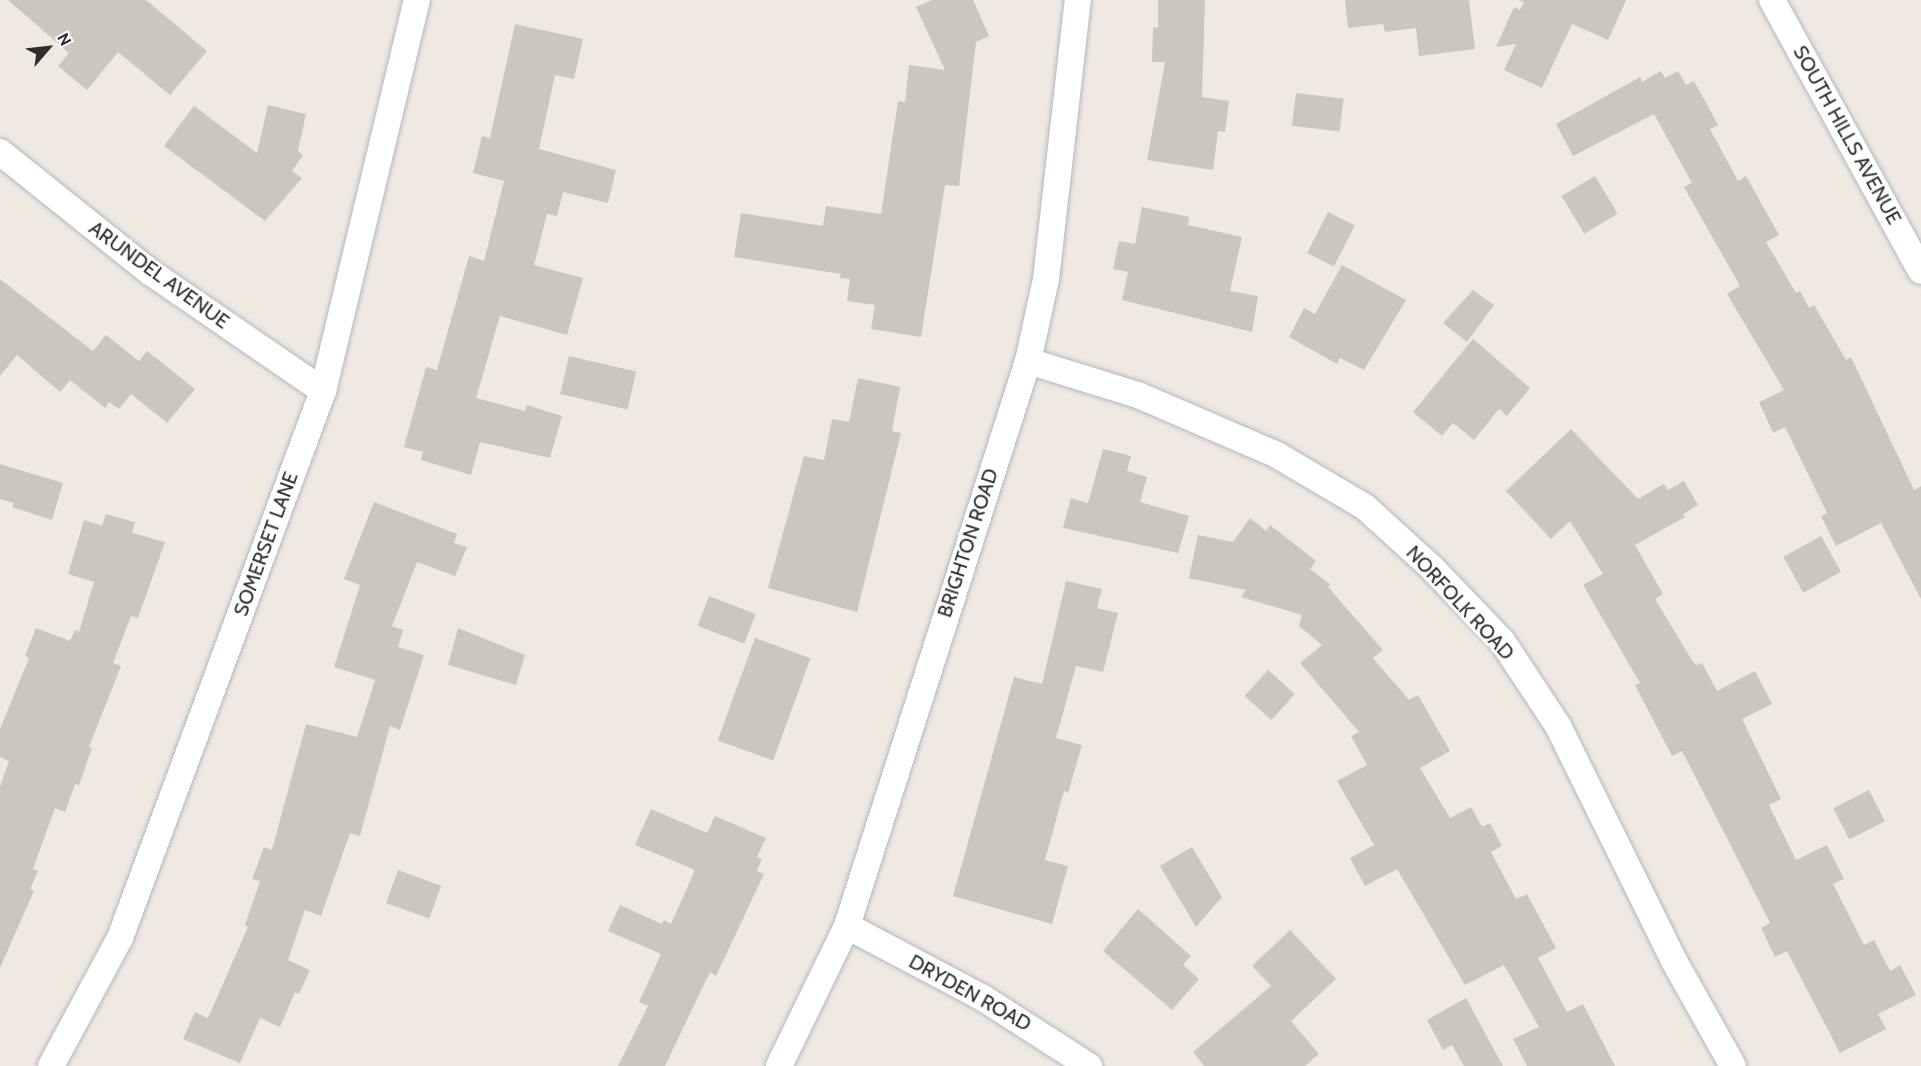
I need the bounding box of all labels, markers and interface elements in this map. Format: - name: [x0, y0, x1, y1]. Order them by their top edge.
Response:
- north arrow: [18, 18, 78, 78]
- text: N: [53, 30, 75, 49]
- street label: SOUTH HILLS AVENUE: [1788, 41, 1906, 229]
- street label: ARUNDEL AVENUE: [84, 216, 234, 334]
- street label: BRIGHTON ROAD: [933, 466, 1003, 620]
- street label: SOMERSET LANE: [229, 469, 303, 619]
- street label: NORFOLK ROAD: [1401, 541, 1519, 665]
- street label: DRYDEN ROAD: [905, 950, 1035, 1036]

